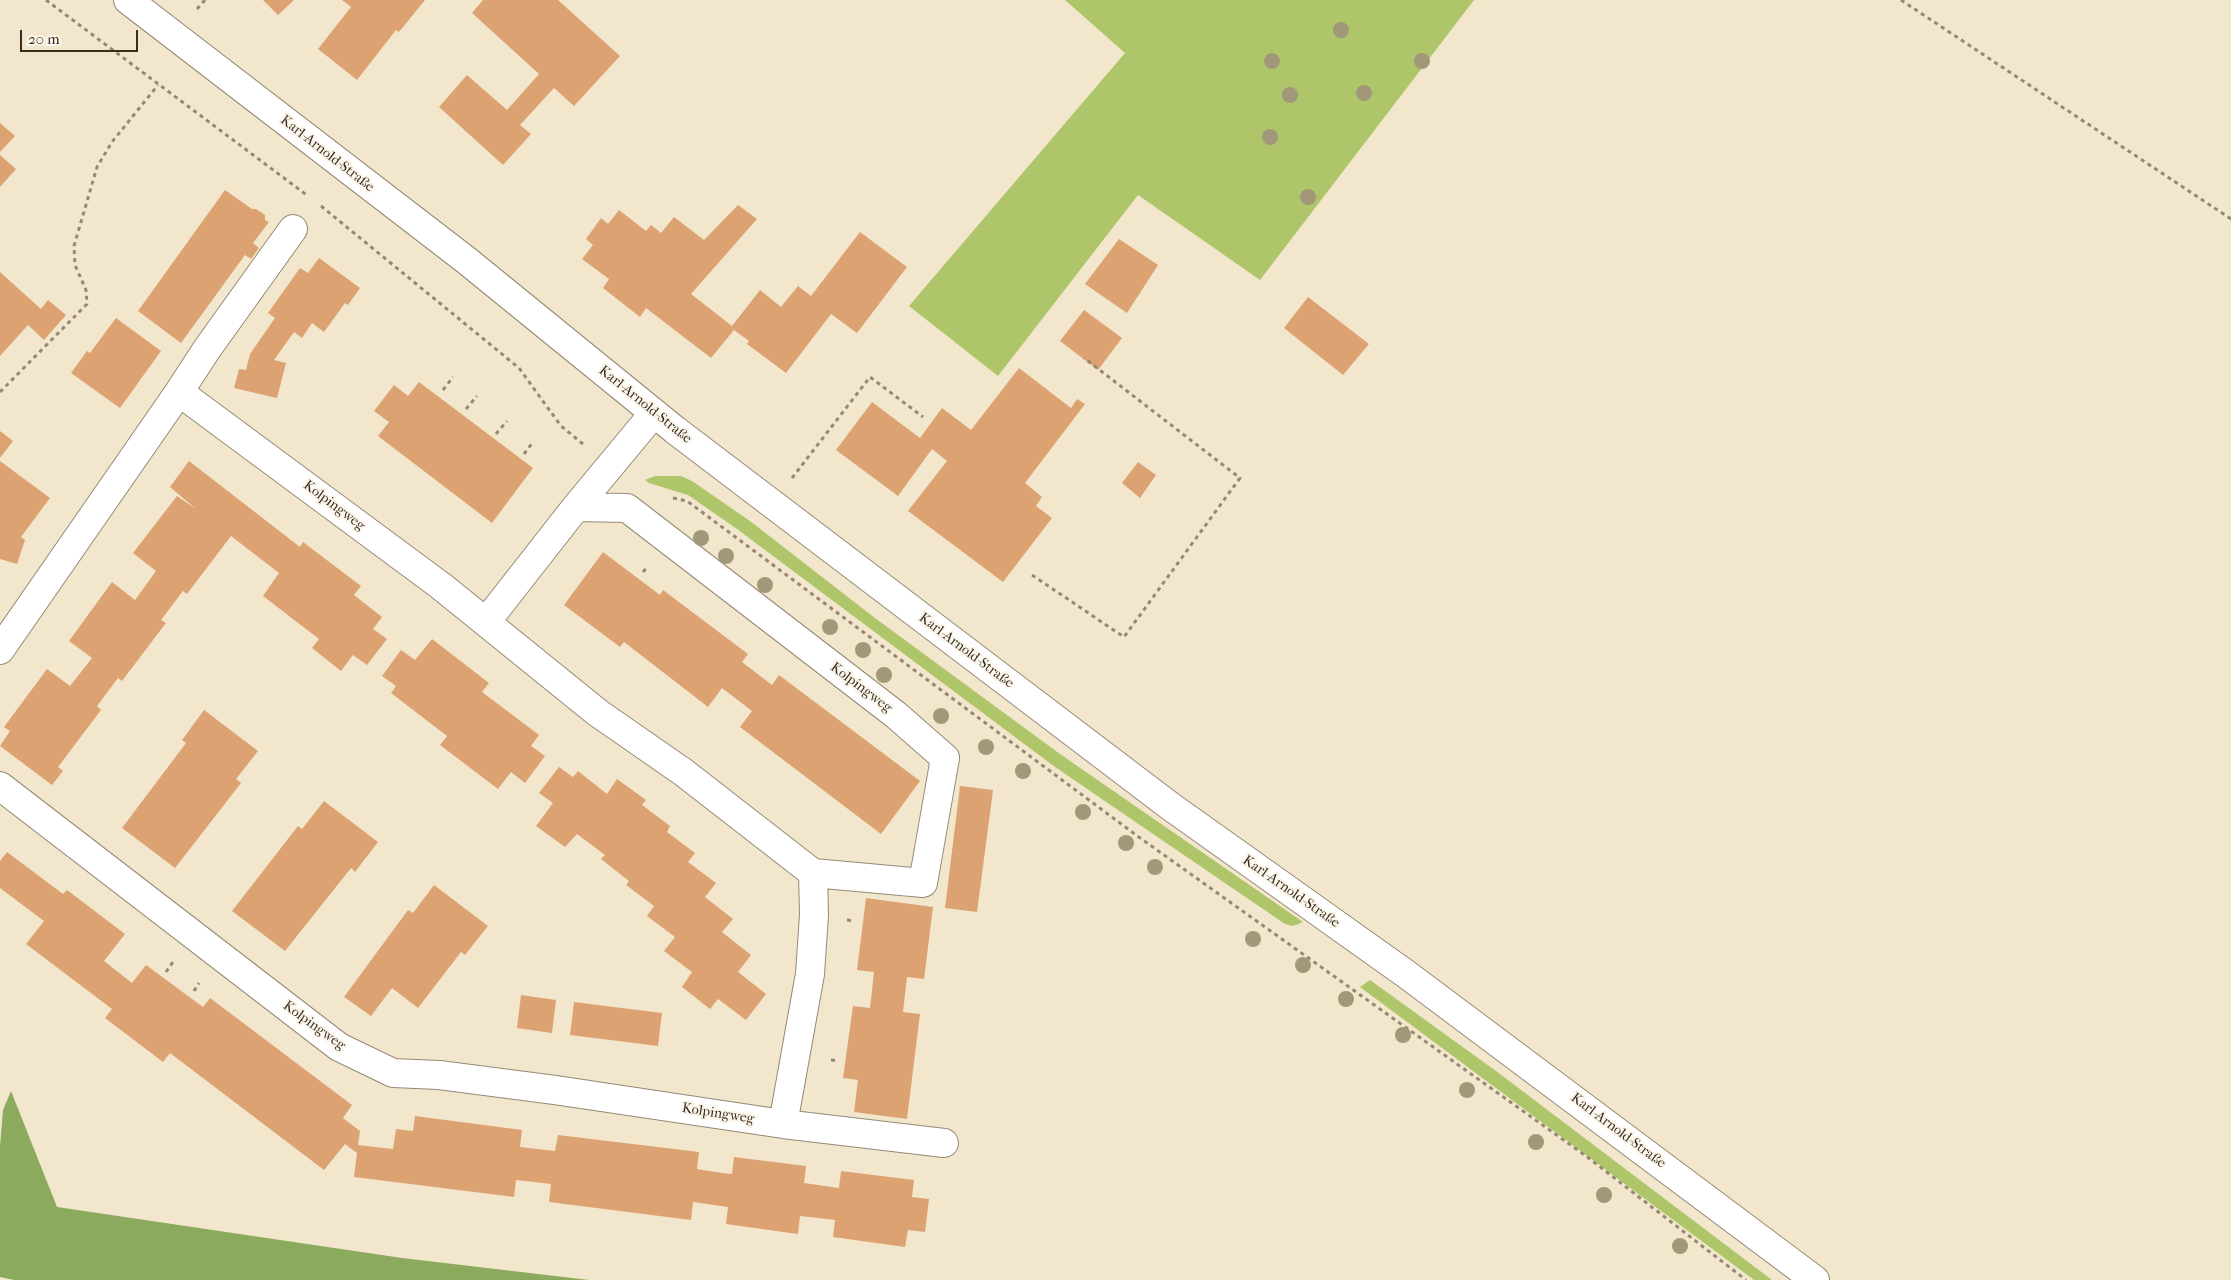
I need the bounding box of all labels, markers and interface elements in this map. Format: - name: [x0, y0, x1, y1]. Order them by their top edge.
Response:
- scale bar: [22, 20, 140, 52]
- text: 20 m: [28, 30, 60, 48]
- street label: Karl-Arnold-Straße: [277, 112, 377, 196]
- street label: Karl-Arnold-Straße: [595, 362, 695, 448]
- street label: Kolpingweg: [300, 477, 368, 535]
- street label: Karl-Arnold-Straße: [915, 610, 1017, 692]
- street label: Kolpingweg: [827, 659, 895, 717]
- street label: Karl-Arnold-Straße: [1239, 852, 1343, 932]
- street label: Kolpingweg: [280, 998, 348, 1054]
- street label: Karl-Arnold-Straße: [1567, 1090, 1669, 1172]
- street label: Kolpingweg: [681, 1100, 755, 1128]

